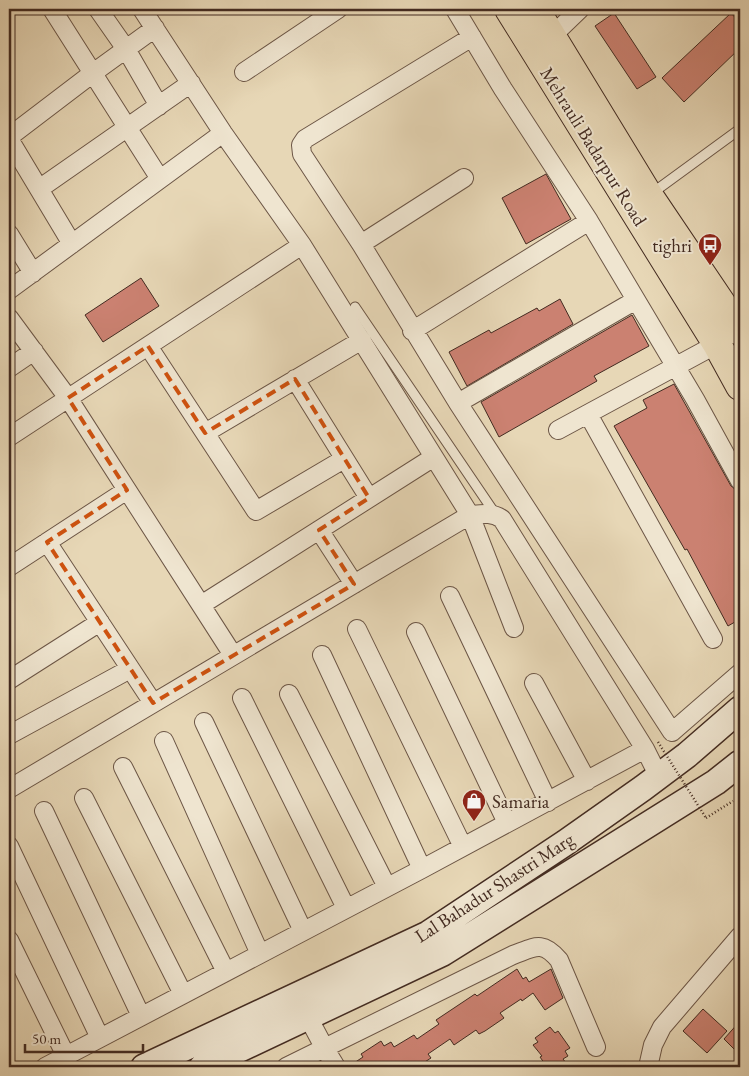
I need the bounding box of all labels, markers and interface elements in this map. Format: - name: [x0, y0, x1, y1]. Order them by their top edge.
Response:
- street label: Mehrauli Badarpur Road: [535, 62, 653, 231]
- bus stop icon: tighri: [697, 232, 723, 266]
- place label: tighri: [652, 233, 692, 258]
- shop icon: Samaria: [461, 788, 487, 822]
- place label: Samaria: [492, 789, 550, 814]
- street label: Lal Bahadur Shastri Marg: [410, 826, 579, 948]
- scale bar: [25, 1021, 142, 1053]
- text: 50 m: [32, 1029, 61, 1048]

